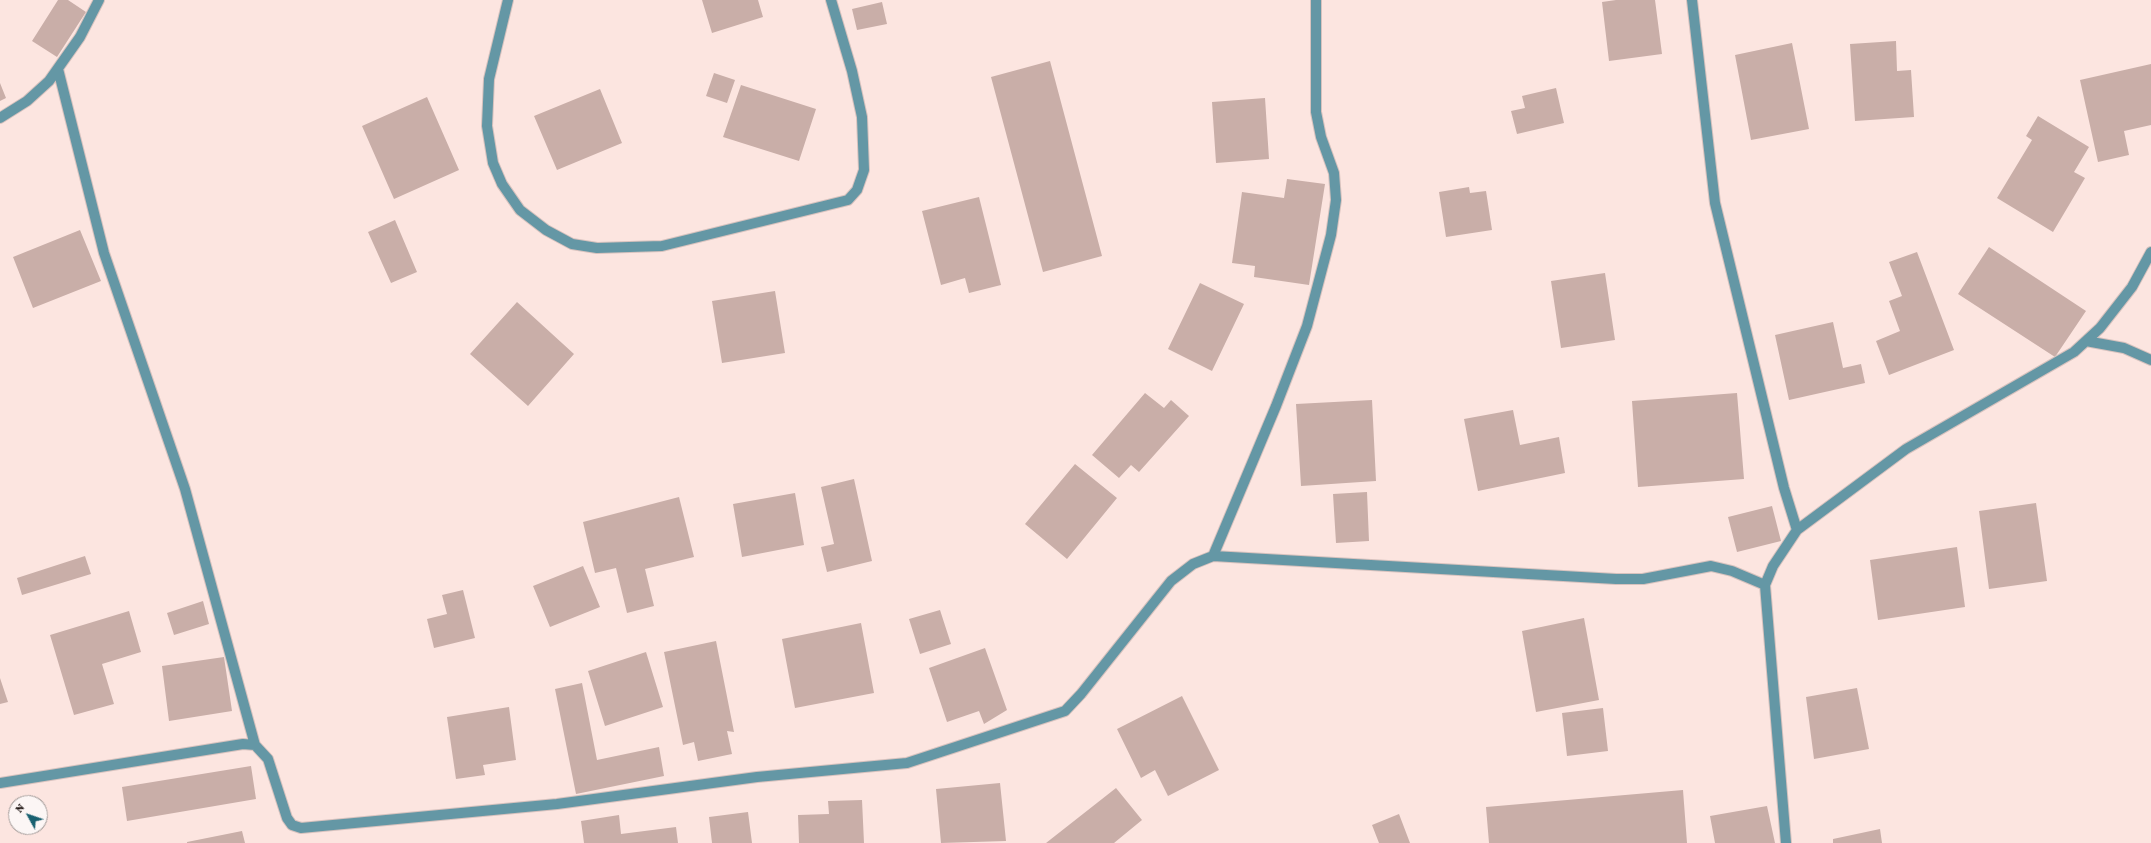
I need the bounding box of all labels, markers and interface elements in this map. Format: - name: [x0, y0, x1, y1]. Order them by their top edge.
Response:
- north arrow: [8, 795, 48, 835]
- text: N: [13, 801, 27, 815]

